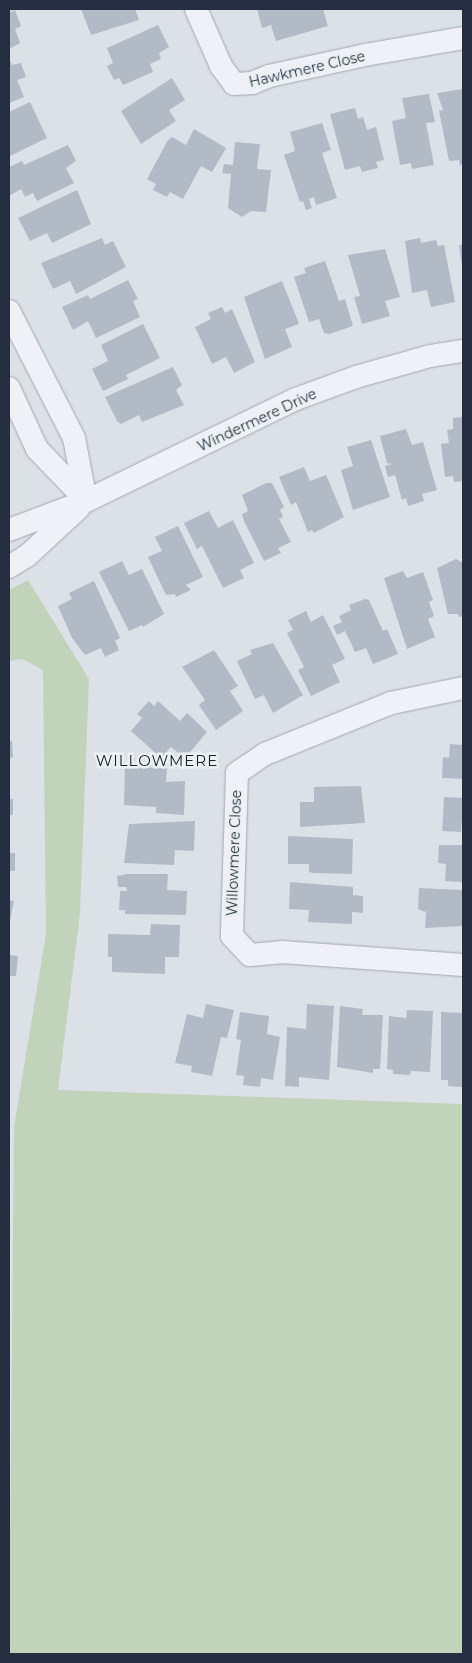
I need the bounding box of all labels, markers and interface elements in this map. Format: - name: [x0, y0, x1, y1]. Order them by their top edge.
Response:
- street label: Hawkmere Close: [247, 47, 367, 91]
- street label: Windermere Drive: [195, 385, 319, 455]
- district label: WILLOWMERE: [95, 752, 219, 770]
- street label: Willowmere Close: [223, 790, 245, 916]

